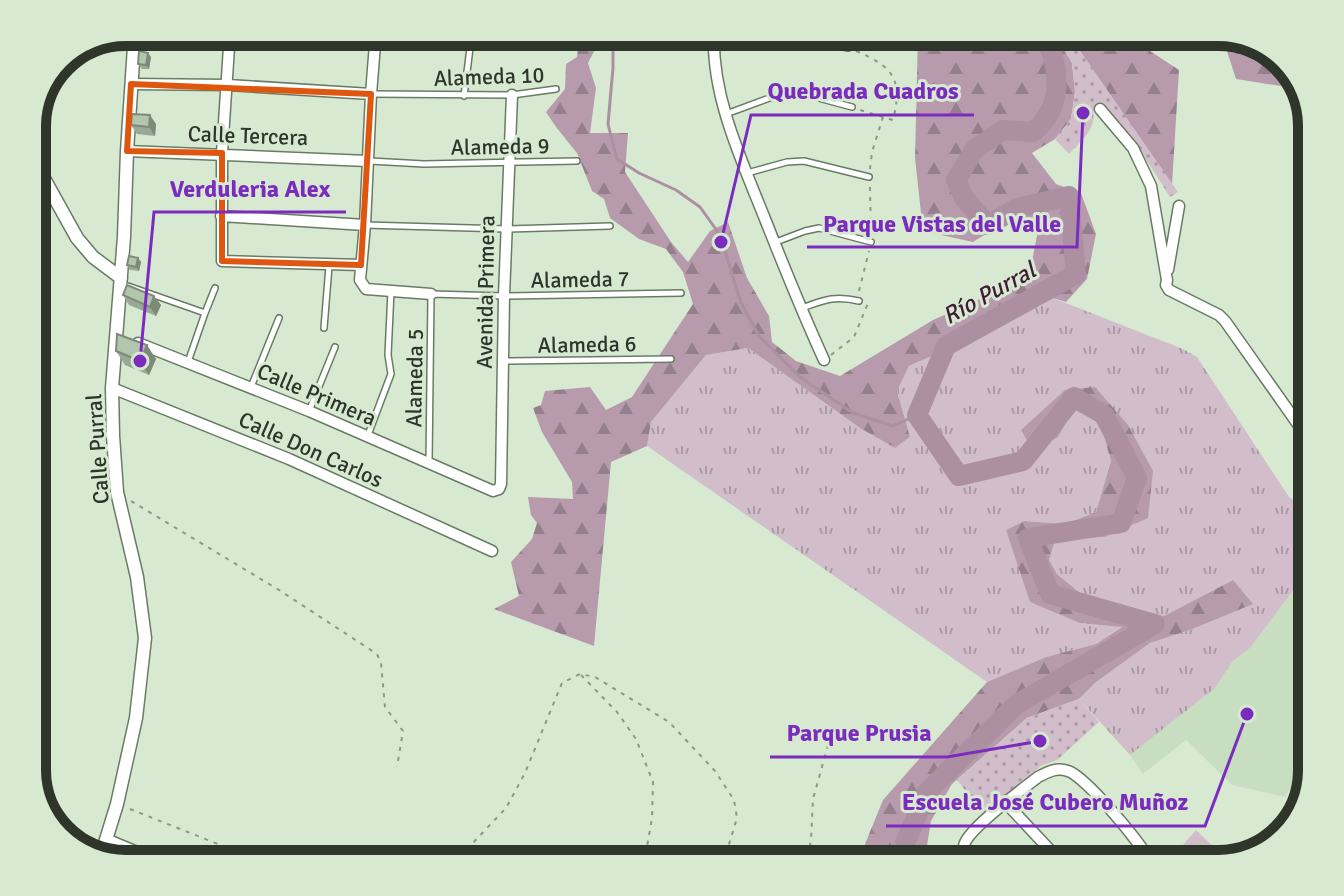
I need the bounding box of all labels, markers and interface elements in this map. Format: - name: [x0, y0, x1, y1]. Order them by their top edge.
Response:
- street label: Alameda 10: [433, 61, 545, 92]
- callout: Quebrada Cuadros: [751, 67, 974, 115]
- text: Quebrada Cuadros: [767, 76, 959, 106]
- street label: Calle Tercera: [187, 120, 309, 151]
- street label: Alameda 9: [450, 132, 550, 161]
- callout: Verduleria Alex: [154, 164, 346, 212]
- text: Verduleria Alex: [170, 174, 331, 204]
- callout: Parque Vistas del Valle: [807, 199, 1077, 247]
- text: Parque Vistas del Valle: [823, 209, 1061, 239]
- street label: Avenida Primera: [471, 215, 500, 369]
- water label: Río Purral: [937, 254, 1043, 331]
- street label: Alameda 7: [530, 265, 630, 294]
- street label: Alameda 5: [400, 328, 429, 428]
- street label: Alameda 6: [537, 330, 637, 359]
- street label: Calle Primera: [253, 357, 380, 432]
- street label: Calle Purral: [80, 393, 115, 505]
- street label: Calle Don Carlos: [235, 406, 387, 493]
- callout: Parque Prusia: [770, 709, 947, 757]
- text: Parque Prusia: [786, 718, 932, 748]
- callout: Escuela José Cubero Muñoz: [886, 778, 1205, 826]
- text: Escuela José Cubero Muñoz: [902, 787, 1188, 817]

